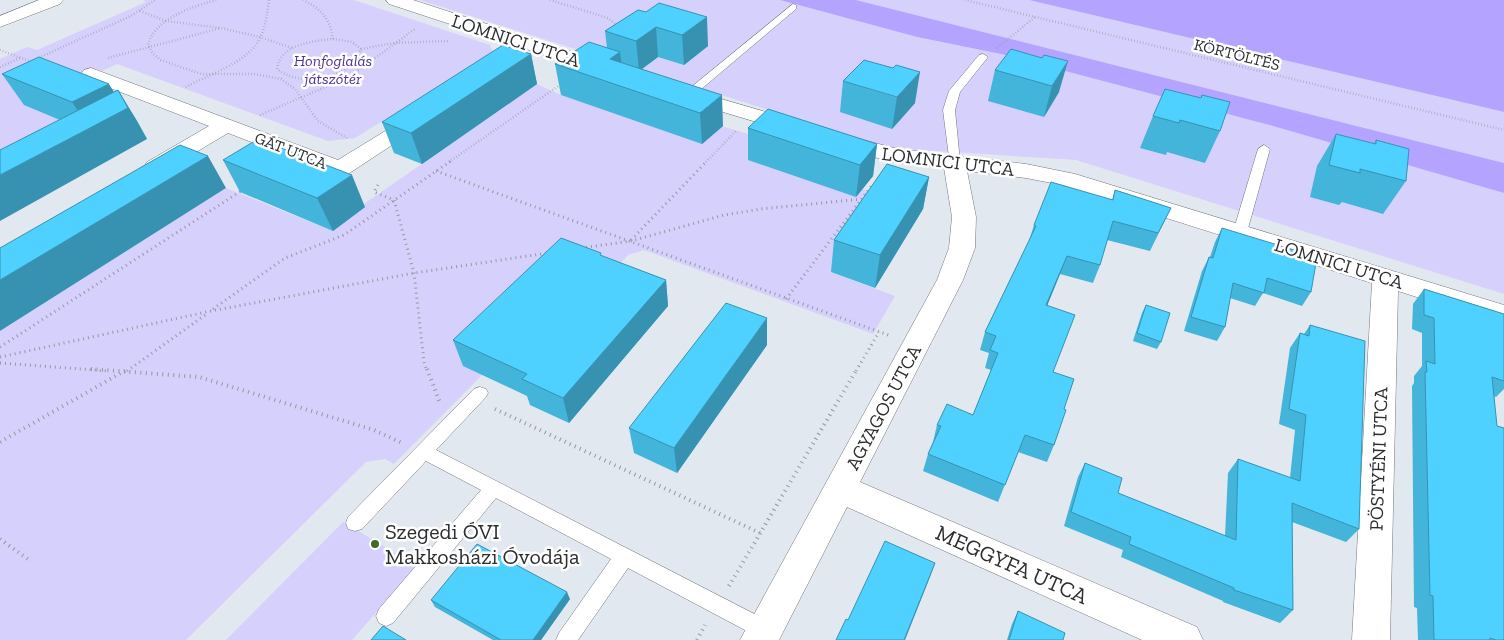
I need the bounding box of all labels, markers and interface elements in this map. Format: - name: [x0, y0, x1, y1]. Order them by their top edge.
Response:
- street label: LOMNICI UTCA: [449, 9, 583, 72]
- street label: KÖRTÖLTÉS: [1192, 35, 1282, 74]
- park label: Honfoglalás játszótér: [294, 51, 372, 88]
- street label: GÁT UTCA: [252, 128, 330, 173]
- street label: LOMNICI UTCA: [880, 142, 1016, 181]
- street label: LOMNICI UTCA: [1272, 233, 1407, 294]
- street label: AGYAGOS UTCA: [841, 340, 926, 474]
- street label: PÖSTYÉNI UTCA: [1364, 386, 1393, 531]
- place label: Szegedi ÓVI Makkosházi Óvodája: [385, 518, 580, 570]
- street label: MEGGYFA UTCA: [932, 519, 1093, 610]
- marker: Szegedi ÓVI Makkosházi Óvodája: [369, 538, 381, 550]

